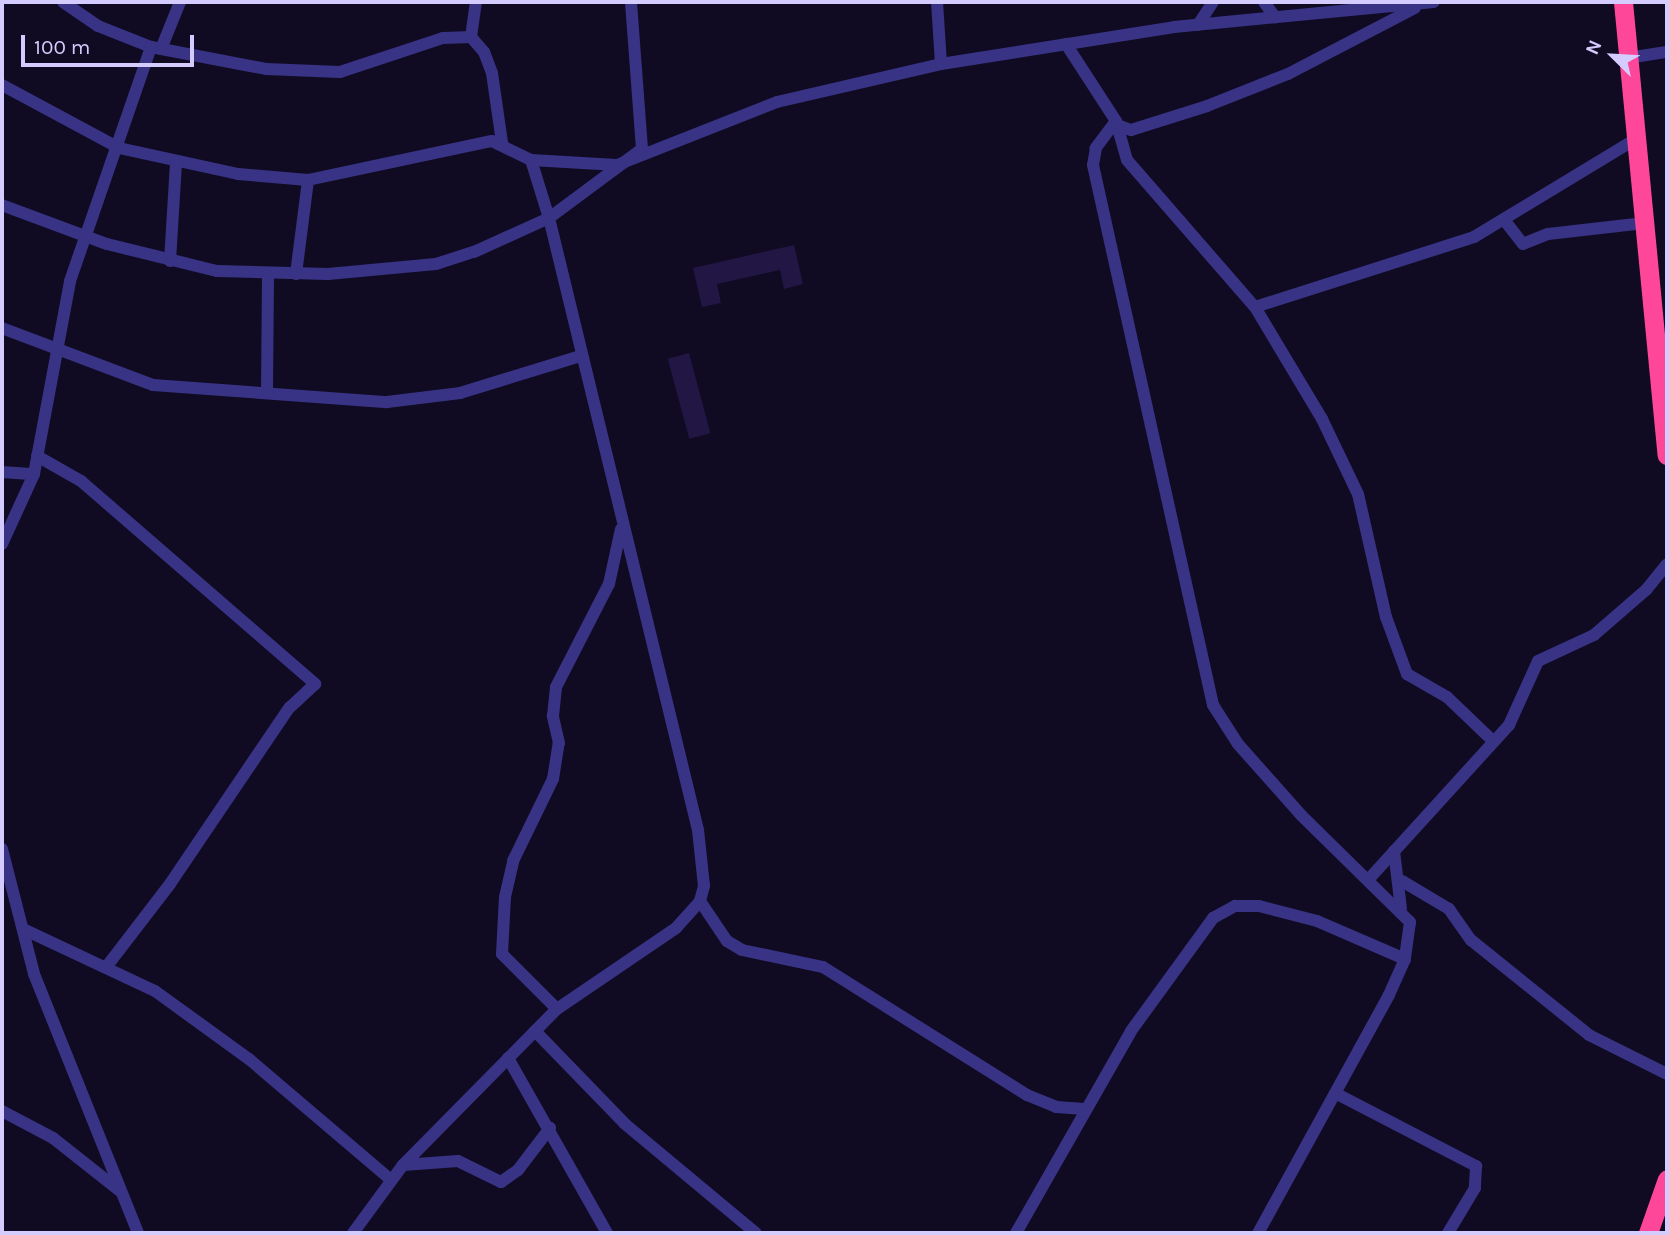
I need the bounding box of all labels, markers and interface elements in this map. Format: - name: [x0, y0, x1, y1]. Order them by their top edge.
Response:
- scale bar: [24, 21, 198, 65]
- north arrow: [1578, 21, 1648, 91]
- text: 100 m: [34, 35, 91, 59]
- text: N: [1581, 37, 1607, 58]

